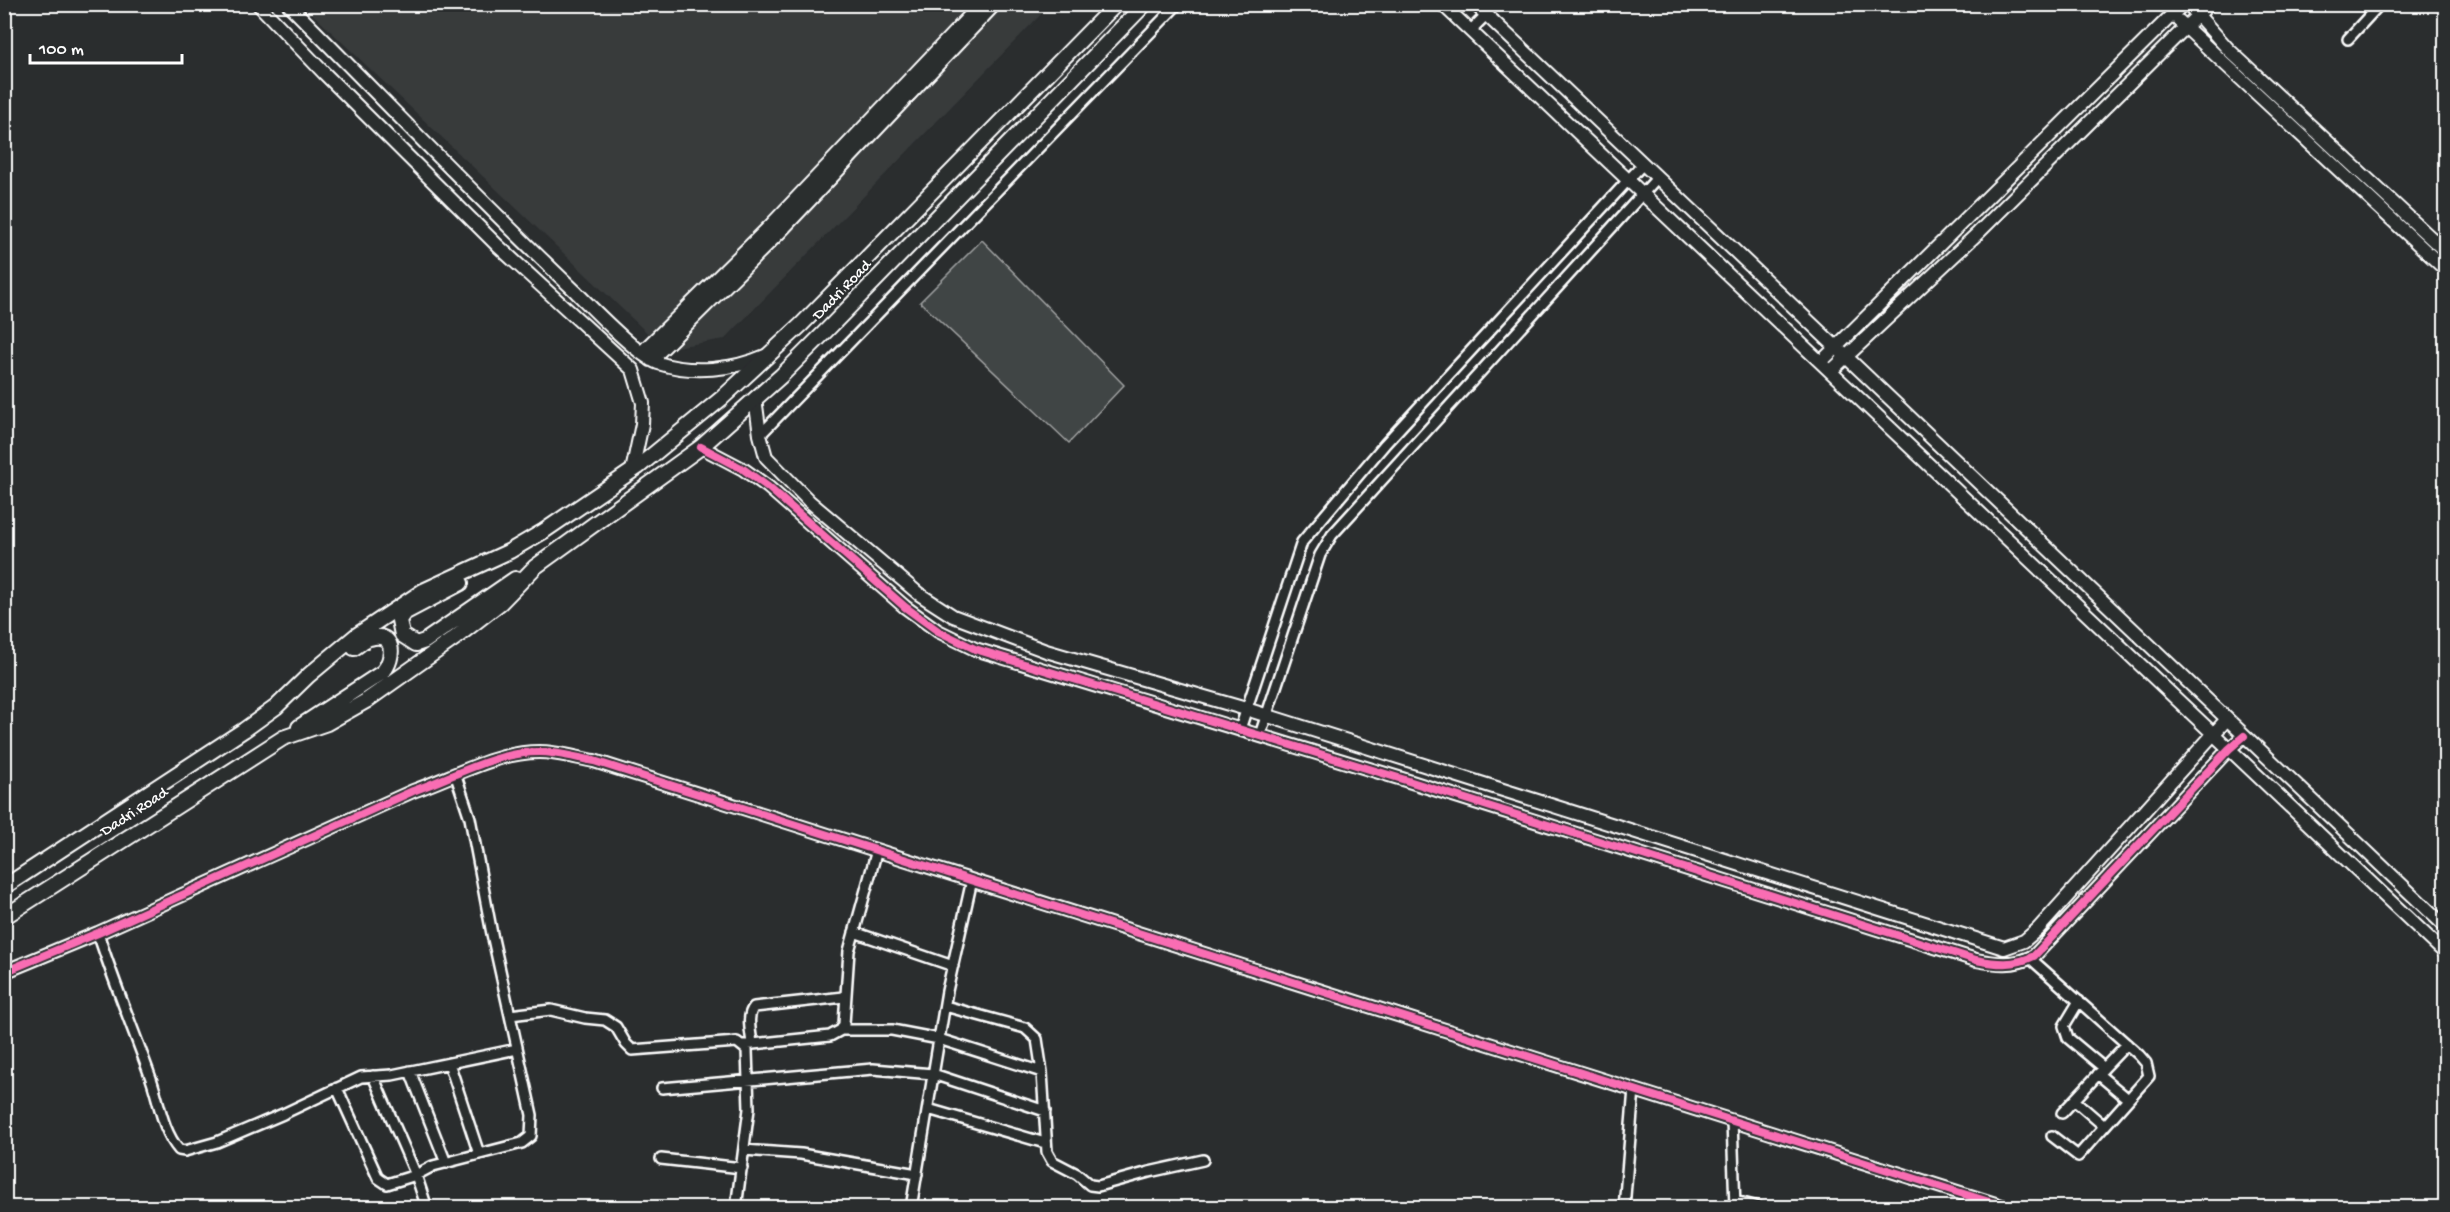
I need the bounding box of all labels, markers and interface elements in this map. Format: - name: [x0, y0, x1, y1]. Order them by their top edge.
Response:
- scale bar: [30, 27, 182, 65]
- text: 100 m: [38, 40, 84, 61]
- street label: Dadri Road: [809, 256, 878, 326]
- street label: Dadri Road: [97, 783, 174, 842]

